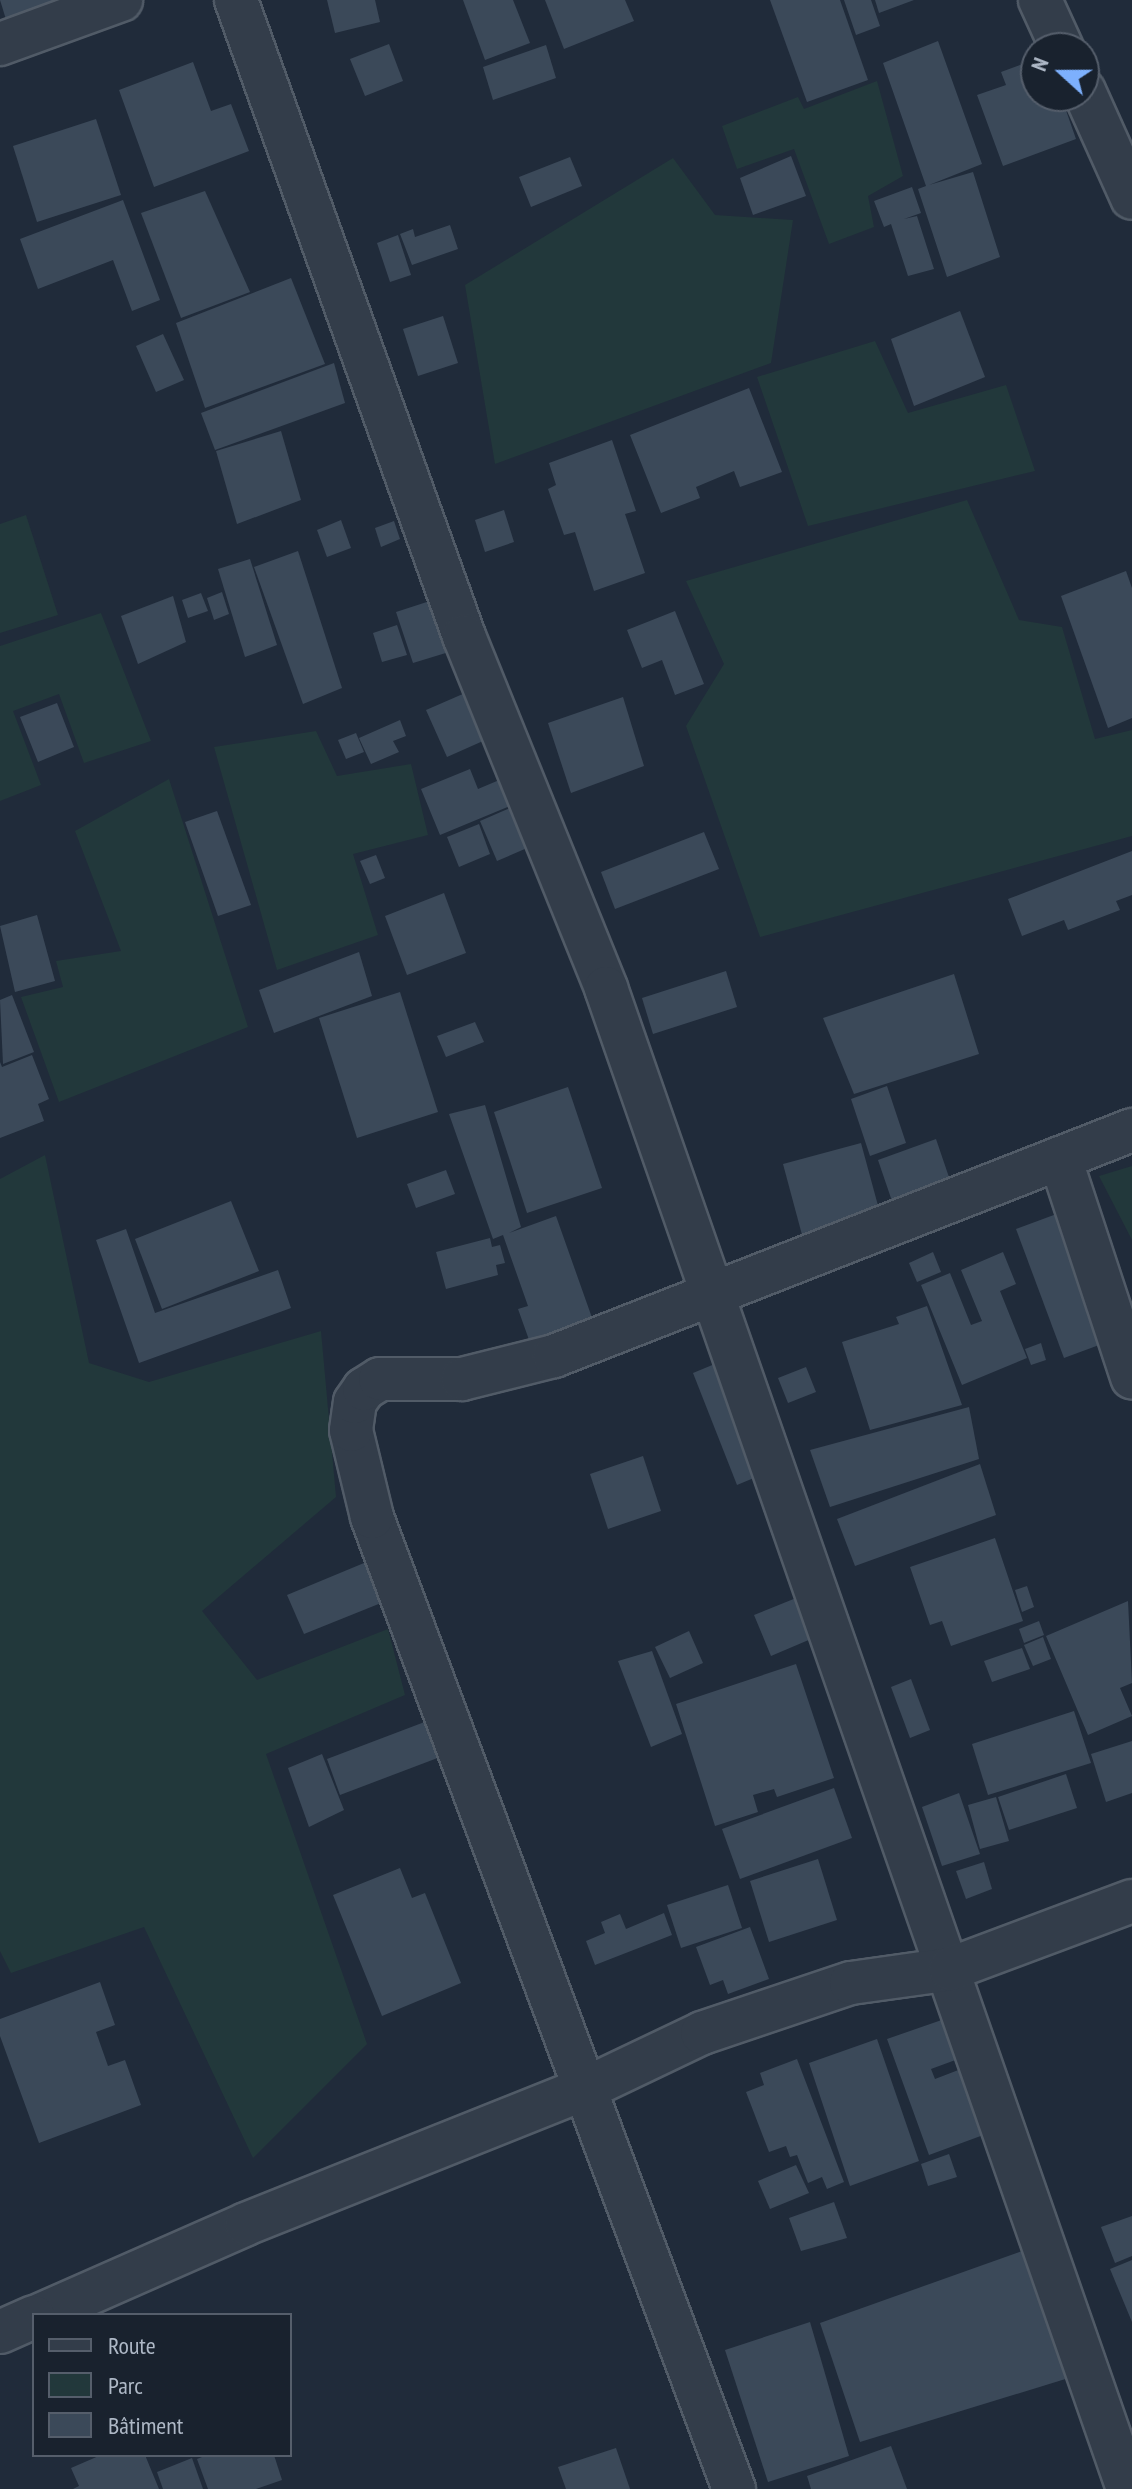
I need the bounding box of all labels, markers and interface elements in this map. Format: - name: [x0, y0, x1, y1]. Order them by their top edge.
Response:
- north arrow: [1020, 32, 1100, 112]
- text: N: [1024, 54, 1055, 75]
- legend: [32, 2313, 292, 2457]
- text: Route: [108, 2330, 156, 2361]
- text: Parc: [108, 2370, 143, 2401]
- text: Bâtiment: [108, 2410, 183, 2441]

